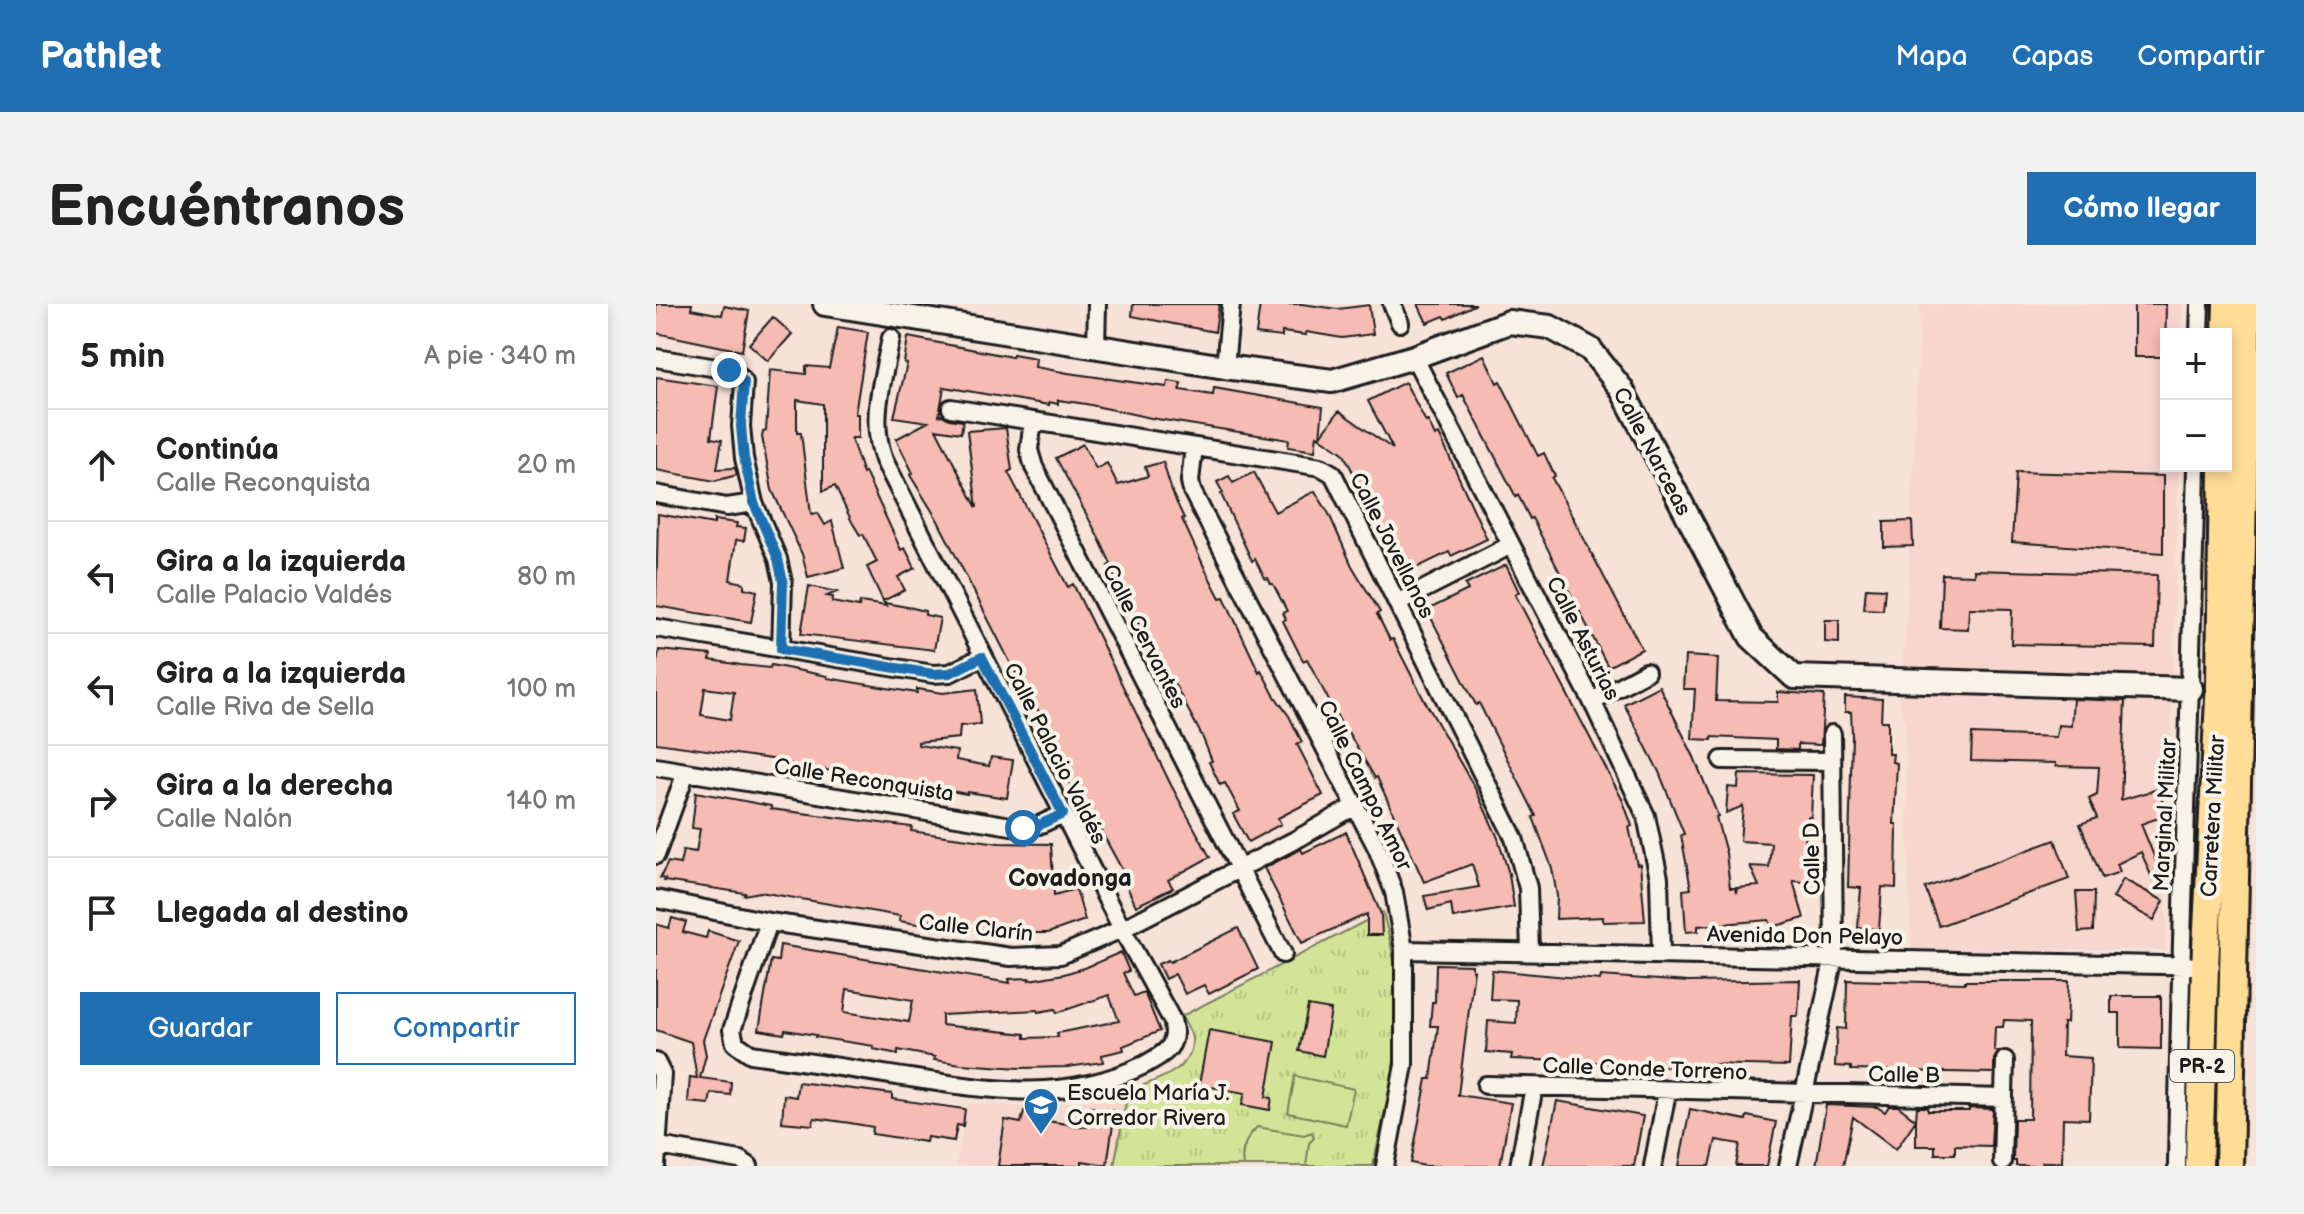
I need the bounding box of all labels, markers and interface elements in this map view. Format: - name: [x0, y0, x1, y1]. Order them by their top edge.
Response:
- text: Pathlet: [40, 34, 161, 79]
- text: Mapa: [1895, 40, 1968, 73]
- text: Capas: [2012, 40, 2093, 73]
- text: Compartir: [2137, 40, 2264, 73]
- button: Cómo llegar: [2027, 172, 2256, 245]
- text: Encuéntranos: [48, 175, 405, 242]
- map controls: [2160, 328, 2232, 472]
- button: +: [2160, 328, 2232, 400]
- text: 5 min: [80, 336, 165, 377]
- text: A pie · 340 m: [424, 341, 576, 372]
- route end: [711, 352, 747, 388]
- street label: Calle Narceas: [1607, 383, 1697, 521]
- button: −: [2160, 400, 2232, 472]
- text: Continúa: [156, 432, 279, 468]
- icon: ahead: [80, 443, 124, 487]
- text: 20 m: [517, 450, 576, 481]
- text: Calle Reconquista: [156, 468, 371, 499]
- street label: Calle Jovellanos: [1343, 468, 1440, 623]
- text: Gira a la izquierda: [156, 544, 406, 580]
- icon: left: [80, 555, 124, 599]
- street label: Calle Cervantes: [1096, 560, 1192, 714]
- text: 80 m: [517, 562, 576, 593]
- street label: Calle Asturias: [1540, 572, 1626, 705]
- text: Calle Palacio Valdés: [156, 580, 392, 611]
- text: Gira a la izquierda: [156, 656, 406, 692]
- street label: Calle Palacio Valdés: [997, 659, 1112, 849]
- icon: left: [80, 667, 124, 711]
- text: 100 m: [507, 674, 576, 705]
- text: Calle Riva de Sella: [156, 692, 375, 723]
- street label: Calle Campo Amor: [1312, 696, 1418, 876]
- street label: Carretera Militar: [2196, 733, 2231, 898]
- street label: Marginal Militar: [2148, 737, 2183, 892]
- street label: Calle Reconquista: [772, 753, 956, 808]
- text: Gira a la derecha: [156, 768, 393, 804]
- icon: right: [80, 779, 124, 823]
- text: 140 m: [506, 786, 576, 817]
- text: Calle Nalón: [156, 804, 292, 835]
- route start: [1005, 810, 1041, 846]
- street label: Calle D: [1798, 822, 1827, 896]
- district label: Covadonga: [1008, 864, 1132, 893]
- icon: arrive: [80, 891, 124, 935]
- text: Llegada al destino: [156, 895, 409, 931]
- street label: Calle Clarín: [917, 909, 1035, 948]
- street label: Avenida Don Pelayo: [1707, 921, 1903, 952]
- button: Guardar: [80, 992, 320, 1065]
- button: Compartir: [336, 992, 576, 1065]
- road number: PR-2: [2170, 1050, 2234, 1082]
- street label: Calle Conde Torreno: [1542, 1052, 1748, 1087]
- street label: Calle B: [1868, 1061, 1940, 1090]
- place label: Escuela María J. Corredor Rivera: [1067, 1080, 1229, 1132]
- school or university icon: Escuela María J. Corredor Rivera: [1022, 1086, 1060, 1136]

